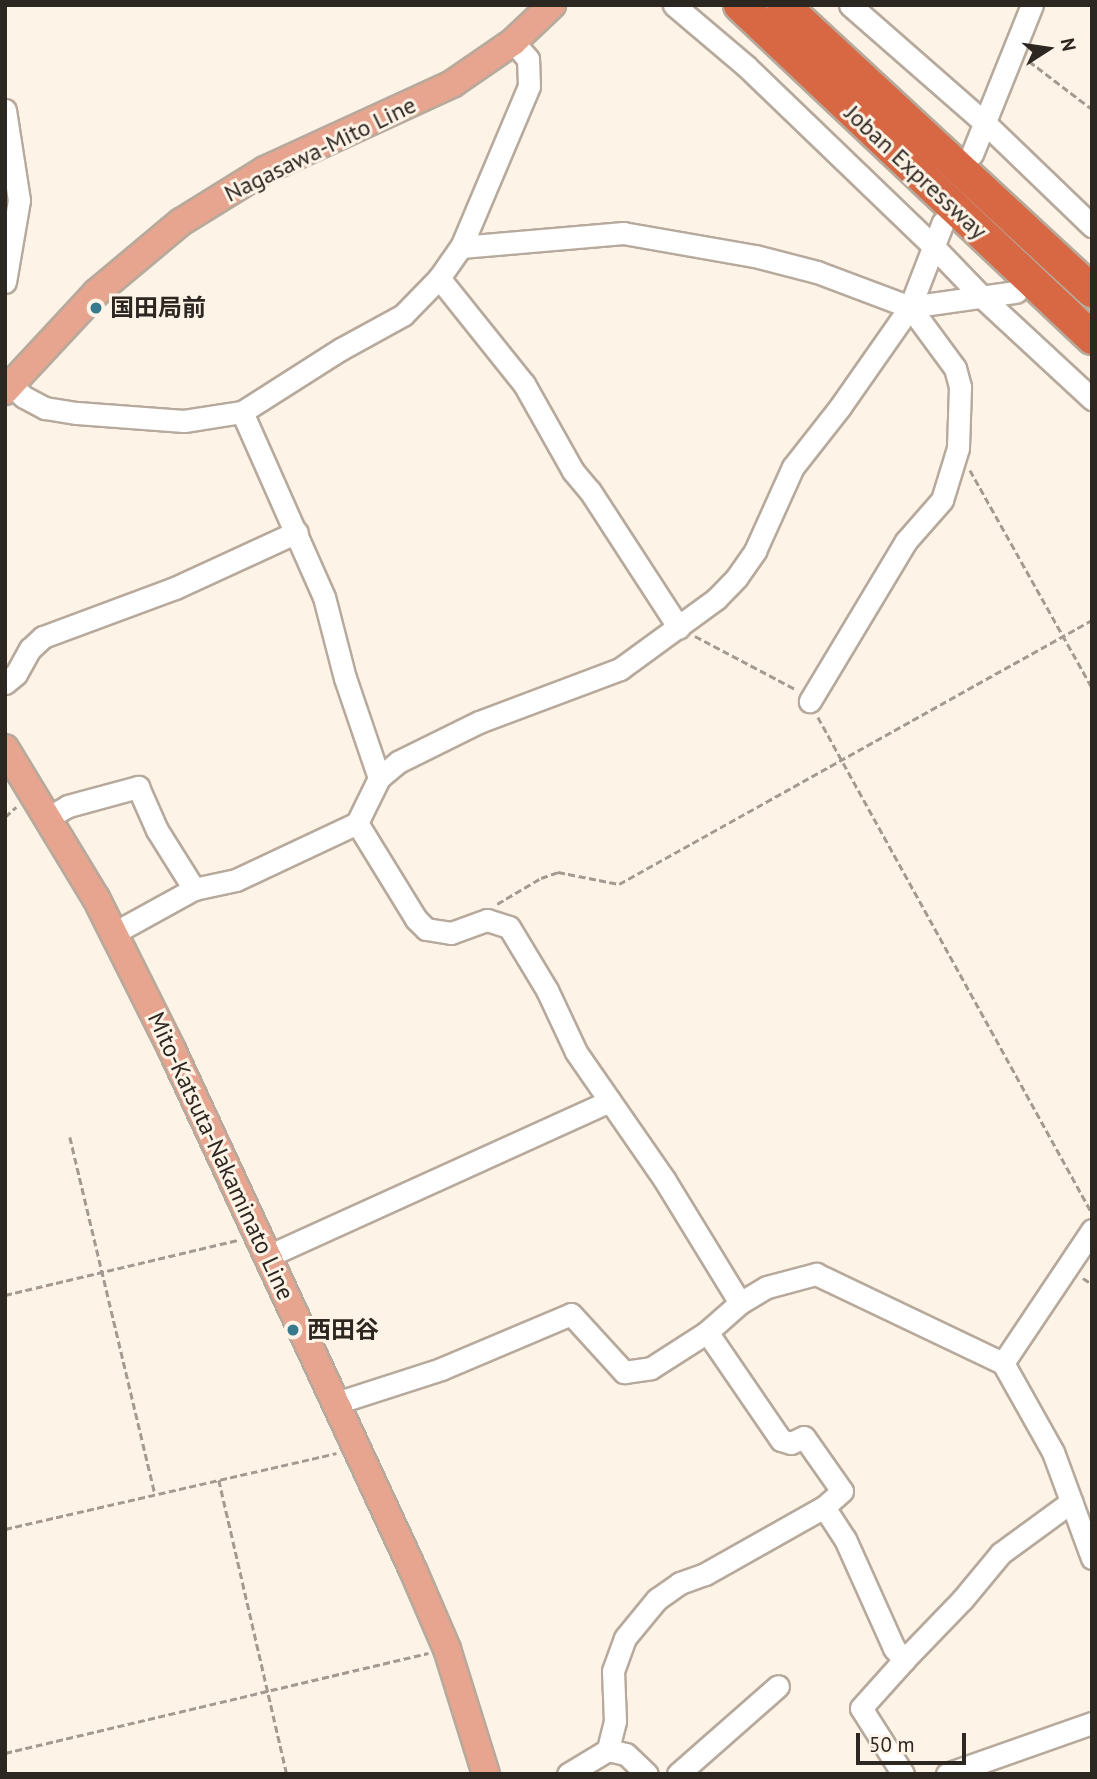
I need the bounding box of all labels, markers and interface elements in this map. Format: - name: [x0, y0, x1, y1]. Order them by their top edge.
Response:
- north arrow: [1013, 14, 1083, 84]
- text: N: [1056, 36, 1082, 53]
- street label: Nagasawa-Mito Line: [219, 90, 421, 208]
- street label: Joban Expressway: [839, 99, 993, 245]
- place label: 国田局前: [110, 294, 206, 322]
- marker: 国田局前: [88, 300, 104, 316]
- street label: Mito-Katsuta-Nakaminato Line: [142, 1008, 300, 1304]
- place label: 西田谷: [307, 1316, 379, 1344]
- marker: 西田谷: [285, 1322, 301, 1338]
- scale bar: [859, 1720, 969, 1764]
- text: 50 m: [869, 1731, 915, 1758]

